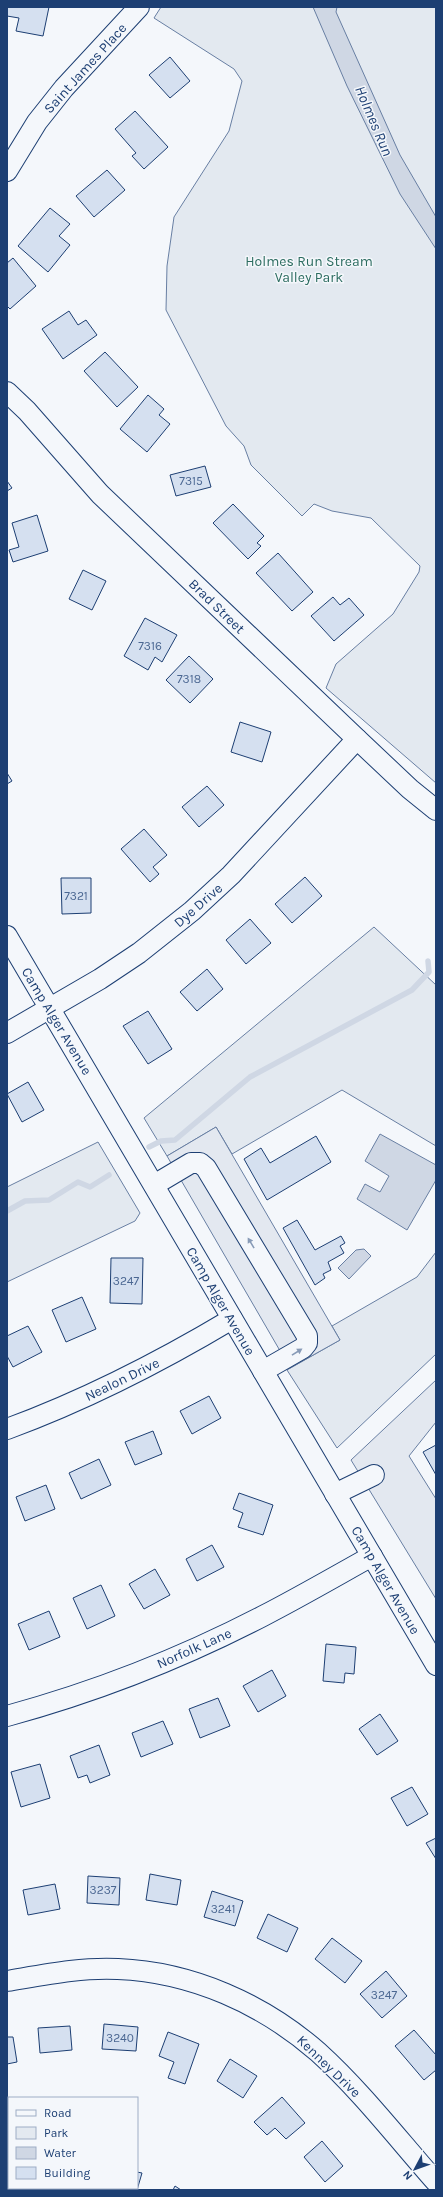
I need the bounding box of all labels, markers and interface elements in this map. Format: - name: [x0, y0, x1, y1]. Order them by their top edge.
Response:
- street label: Saint James Place: [40, 20, 130, 117]
- water label: Holmes Run: [351, 83, 397, 159]
- park label: Holmes Run Stream Valley Park: [245, 253, 373, 286]
- house number: 7315: [179, 474, 203, 488]
- street label: Brad Street: [185, 575, 248, 637]
- house number: 7316: [138, 639, 162, 653]
- house number: 7318: [177, 672, 201, 686]
- street label: Dye Drive: [170, 880, 226, 931]
- house number: 7321: [64, 889, 88, 903]
- street label: Camp Alger Avenue: [18, 964, 95, 1078]
- one-way arrow: [247, 1238, 255, 1248]
- street label: Camp Alger Avenue: [183, 1244, 259, 1359]
- house number: 3247: [113, 1274, 140, 1288]
- one-way arrow: [292, 1348, 302, 1356]
- street label: Nealon Drive: [82, 1354, 162, 1405]
- street label: Camp Alger Avenue: [348, 1523, 424, 1638]
- street label: Norfolk Lane: [154, 1624, 234, 1672]
- house number: 3237: [90, 1883, 117, 1897]
- house number: 3241: [211, 1902, 235, 1916]
- house number: 3247: [371, 1988, 398, 2002]
- house number: 3240: [106, 2031, 134, 2045]
- street label: Kenney Drive: [293, 2032, 364, 2101]
- legend: [8, 2097, 138, 2189]
- text: Road: [44, 2106, 72, 2120]
- text: Park: [44, 2126, 69, 2140]
- text: Water: [44, 2146, 77, 2160]
- north arrow: [395, 2149, 435, 2189]
- text: Building: [44, 2166, 91, 2180]
- text: N: [400, 2168, 415, 2182]

